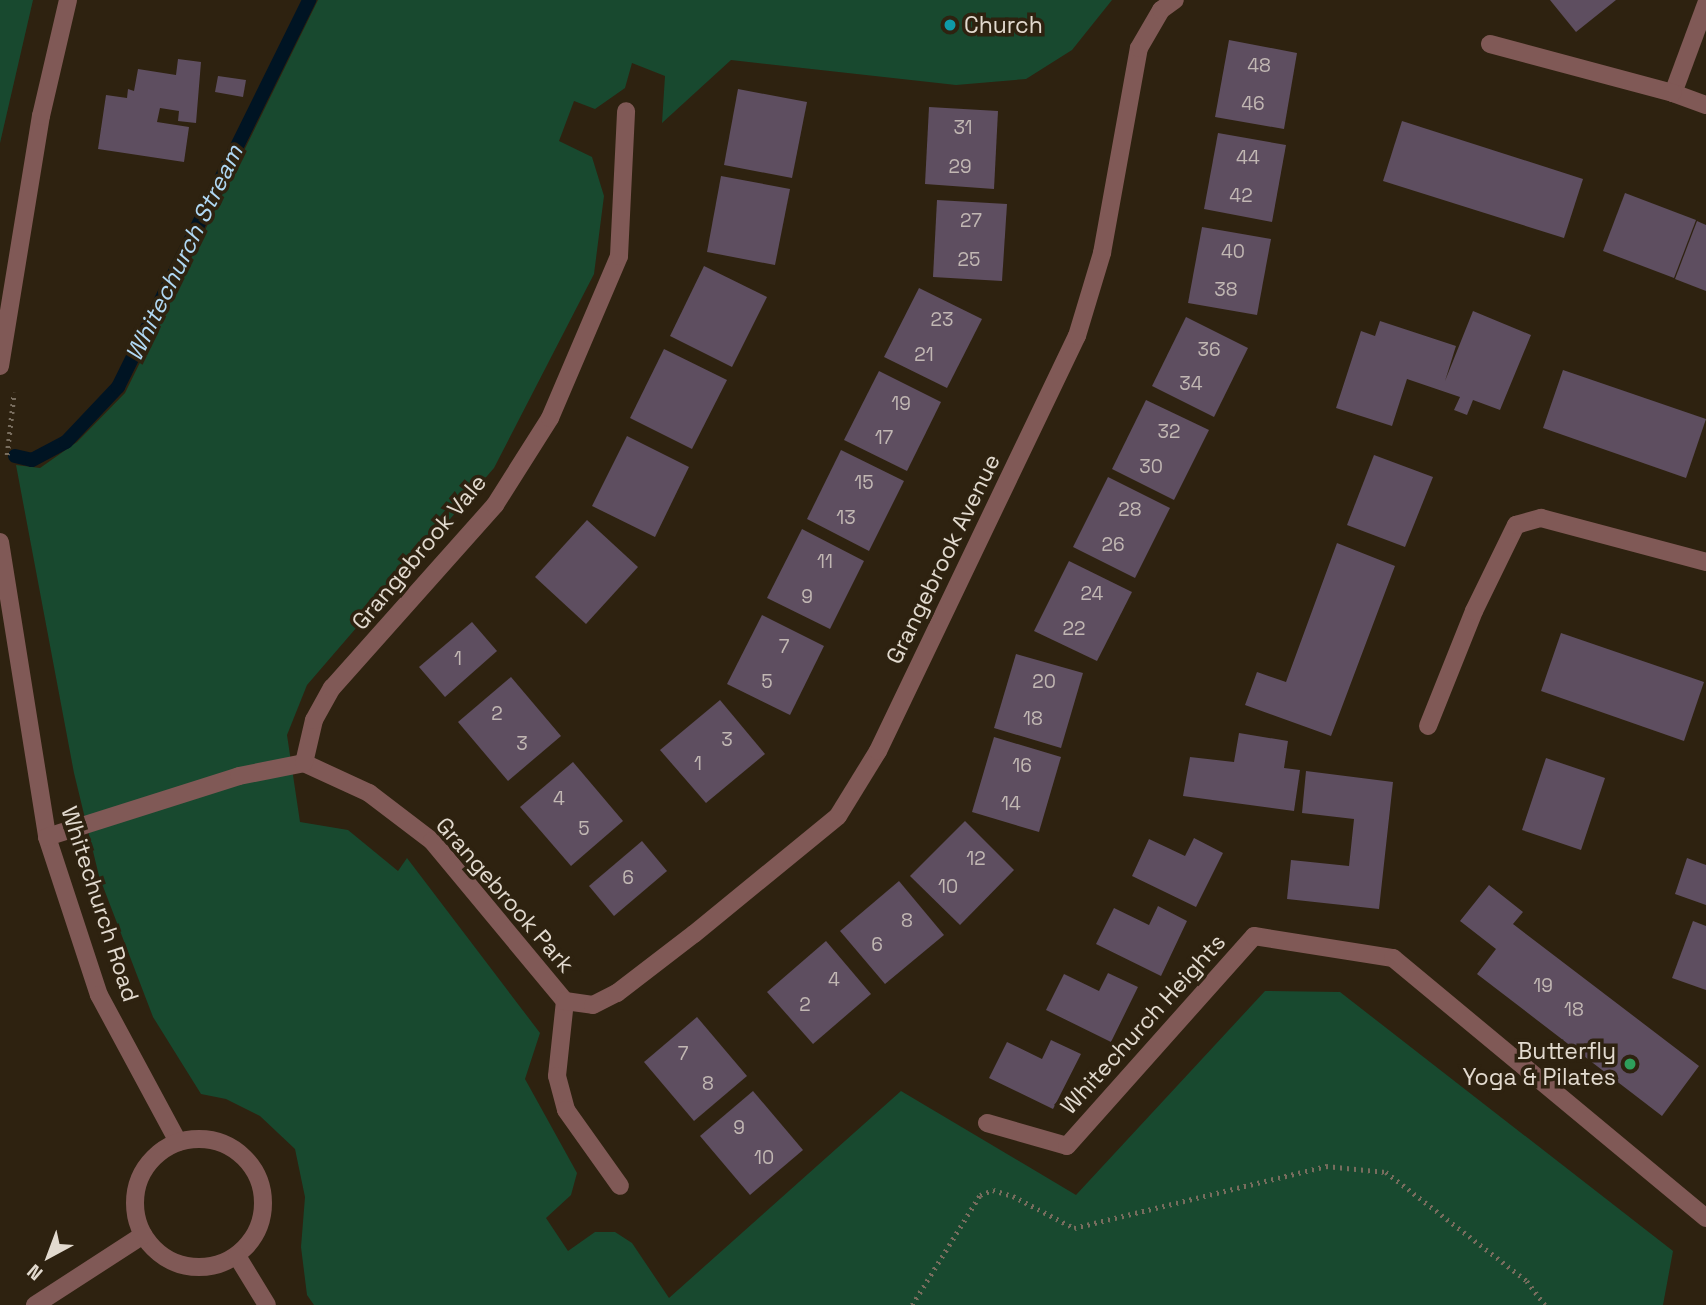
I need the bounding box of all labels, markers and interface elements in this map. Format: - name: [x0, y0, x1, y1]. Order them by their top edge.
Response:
- place label: Church: [964, 11, 1043, 39]
- marker: Church: [942, 17, 958, 33]
- house number: 48: [1247, 55, 1271, 77]
- house number: 46: [1241, 93, 1265, 115]
- house number: 31: [953, 117, 973, 139]
- water label: Whitechurch Stream: [119, 140, 249, 366]
- house number: 44: [1236, 147, 1260, 169]
- house number: 29: [948, 156, 972, 178]
- house number: 42: [1229, 185, 1253, 207]
- house number: 27: [960, 210, 982, 232]
- house number: 40: [1221, 241, 1245, 263]
- house number: 25: [958, 249, 980, 271]
- house number: 38: [1214, 279, 1238, 301]
- house number: 23: [931, 309, 953, 331]
- house number: 36: [1197, 339, 1221, 361]
- house number: 21: [914, 344, 934, 366]
- house number: 34: [1179, 373, 1203, 395]
- house number: 19: [891, 393, 911, 415]
- house number: 32: [1158, 421, 1180, 443]
- house number: 17: [875, 427, 893, 449]
- street label: Grangebrook Avenue: [880, 450, 1006, 668]
- house number: 30: [1139, 456, 1163, 478]
- street label: Grangebrook Vale: [346, 469, 492, 635]
- house number: 15: [854, 472, 874, 494]
- house number: 28: [1118, 499, 1142, 521]
- house number: 13: [836, 507, 856, 529]
- house number: 26: [1101, 534, 1125, 556]
- house number: 11: [817, 551, 833, 573]
- house number: 24: [1081, 583, 1103, 605]
- house number: 9: [801, 586, 813, 608]
- house number: 22: [1063, 618, 1085, 640]
- house number: 7: [779, 636, 789, 658]
- house number: 1: [454, 648, 462, 670]
- house number: 5: [761, 671, 773, 693]
- house number: 20: [1032, 671, 1056, 693]
- house number: 2: [491, 703, 503, 725]
- house number: 18: [1023, 708, 1043, 730]
- house number: 3: [721, 729, 733, 751]
- house number: 3: [516, 733, 528, 755]
- house number: 1: [694, 753, 702, 775]
- house number: 16: [1012, 755, 1032, 777]
- house number: 4: [553, 788, 565, 810]
- house number: 14: [1001, 793, 1021, 815]
- street label: Whitechurch Road: [55, 803, 145, 1005]
- street label: Grangebrook Park: [430, 812, 580, 978]
- house number: 5: [578, 818, 590, 840]
- house number: 12: [966, 848, 986, 870]
- house number: 6: [622, 867, 634, 889]
- house number: 10: [938, 876, 958, 898]
- house number: 8: [901, 910, 913, 932]
- street label: Whitechurch Heights: [1055, 928, 1231, 1120]
- house number: 6: [871, 934, 883, 956]
- house number: 4: [828, 969, 840, 991]
- house number: 19: [1533, 975, 1553, 997]
- house number: 2: [799, 994, 811, 1016]
- house number: 18: [1564, 999, 1584, 1021]
- place label: Butterfly Yoga & Pilates: [1463, 1037, 1616, 1091]
- house number: 7: [678, 1043, 688, 1065]
- marker: Butterfly Yoga & Pilates: [1622, 1056, 1638, 1072]
- house number: 8: [702, 1073, 714, 1095]
- house number: 9: [733, 1117, 745, 1139]
- house number: 10: [754, 1147, 774, 1169]
- north arrow: [14, 1221, 84, 1291]
- text: N: [22, 1259, 48, 1286]

